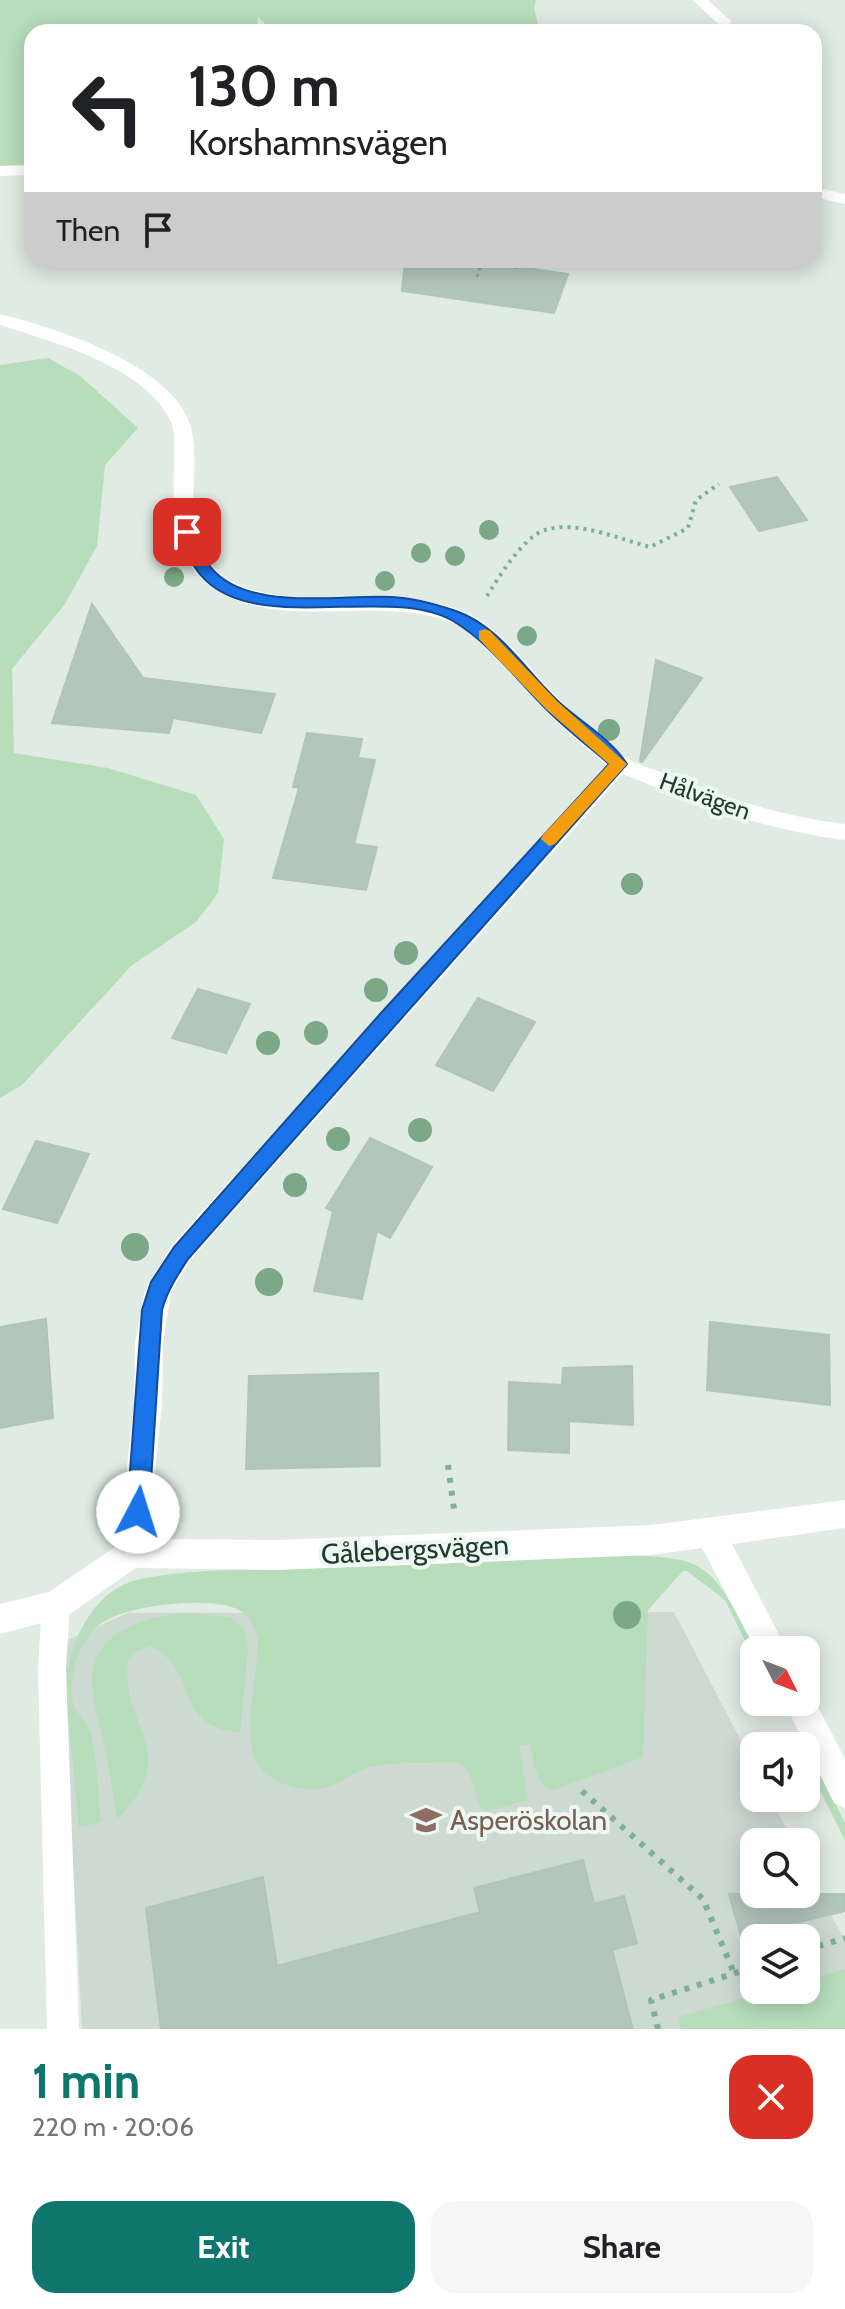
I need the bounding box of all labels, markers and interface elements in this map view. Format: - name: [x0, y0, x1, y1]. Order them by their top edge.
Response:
- text: 130 m: [188, 52, 340, 120]
- icon: left: [56, 56, 160, 160]
- text: Korshamnsvägen: [188, 120, 448, 164]
- icon: arrive: [136, 208, 180, 252]
- text: Then: [56, 212, 120, 249]
- pin: [153, 498, 221, 566]
- icon: arrive: [165, 510, 209, 554]
- street label: Hålvägen: [656, 766, 754, 826]
- position arrow: [96, 1470, 180, 1554]
- street label: Gålebergsvägen: [320, 1527, 510, 1571]
- north arrow: [740, 1636, 820, 1716]
- map controls: [740, 1636, 820, 2004]
- button: sound: [740, 1732, 820, 1812]
- school or university icon: Asperöskolan: [409, 1803, 443, 1837]
- place label: Asperöskolan: [450, 1803, 607, 1837]
- button: search: [740, 1828, 820, 1908]
- button: layers: [740, 1924, 820, 2004]
- text: 1 min: [32, 2052, 140, 2110]
- button: close: [729, 2055, 813, 2139]
- text: 220 m · 20:06: [32, 2111, 194, 2143]
- button: Exit: [32, 2201, 415, 2293]
- button: Share: [431, 2201, 813, 2293]

